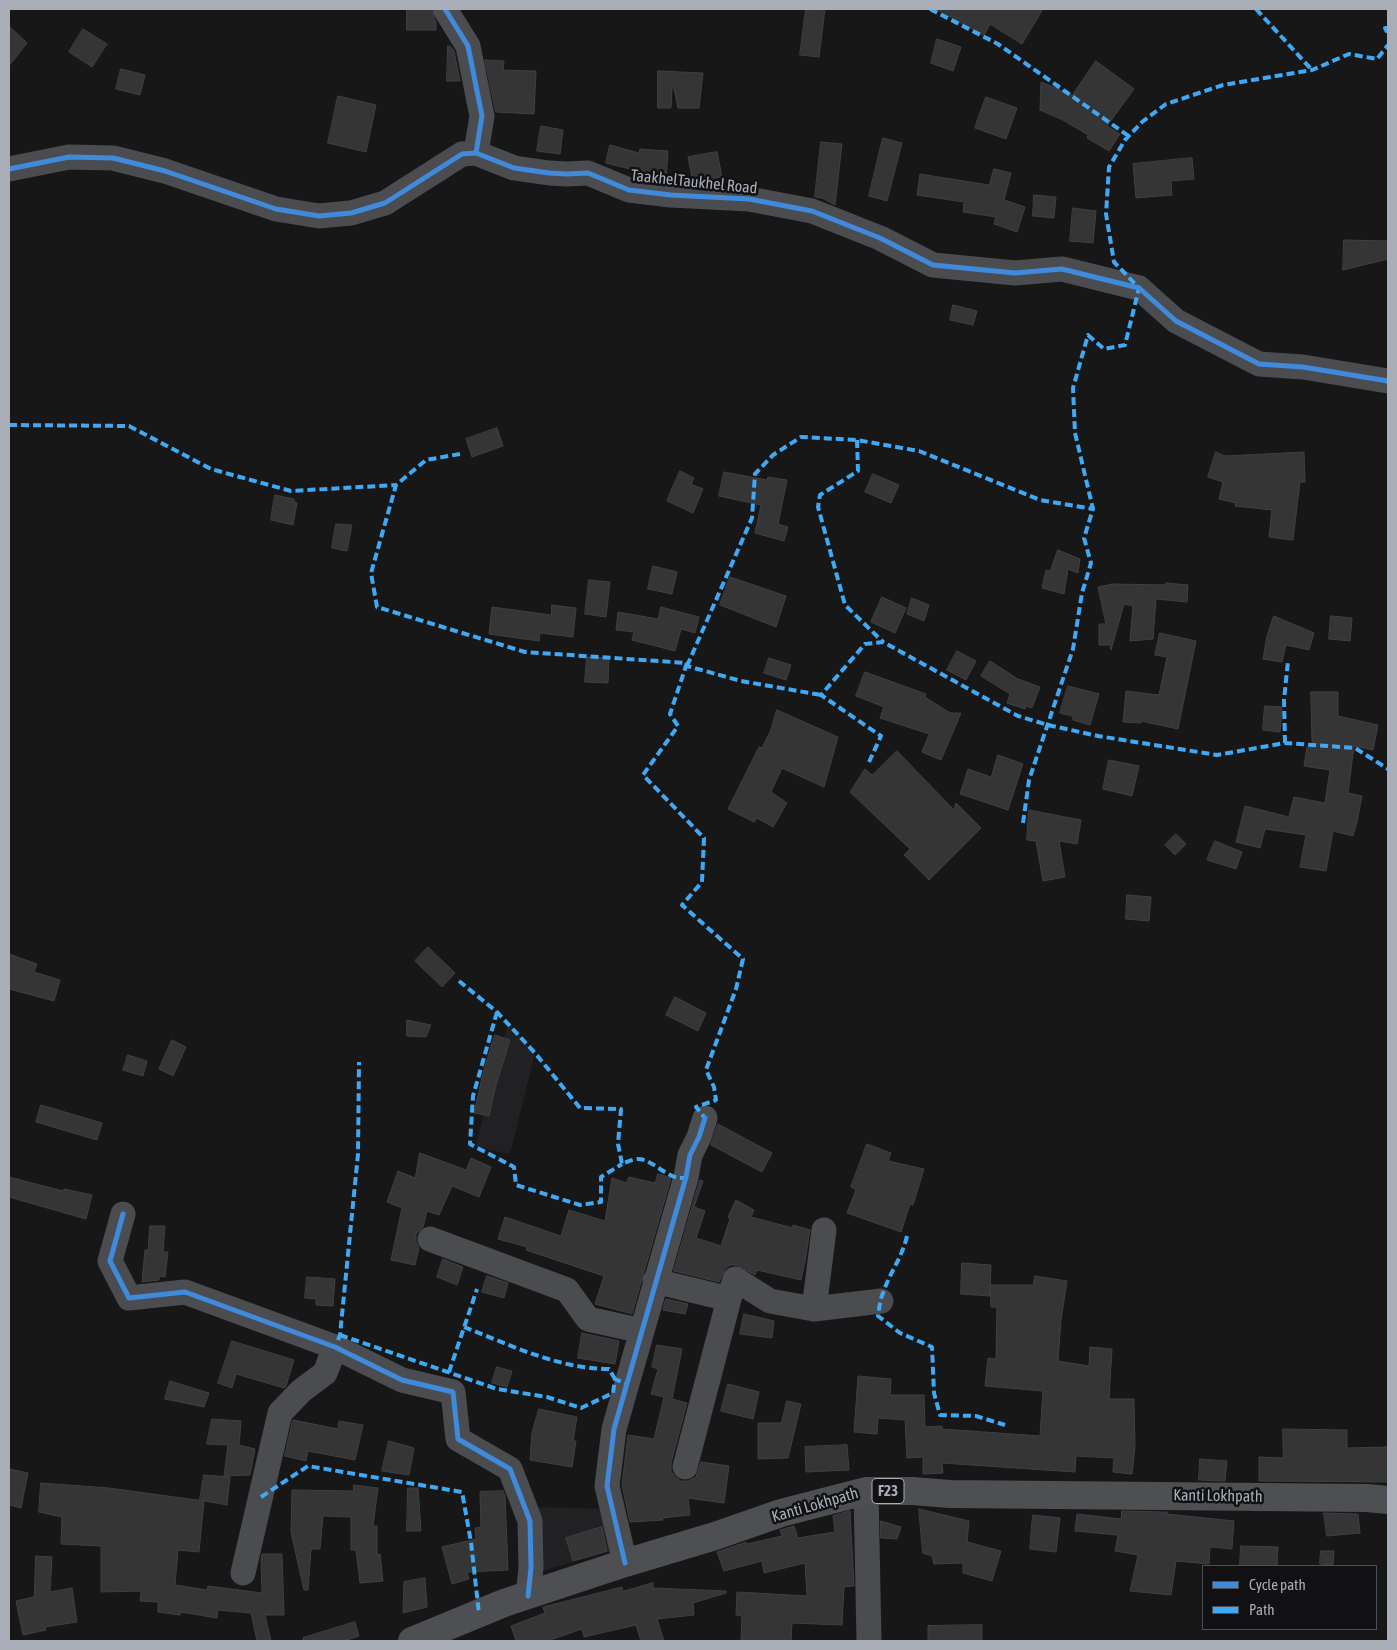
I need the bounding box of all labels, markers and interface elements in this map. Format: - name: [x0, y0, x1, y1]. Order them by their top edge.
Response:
- street label: TaakhelTaukhel Road: [630, 166, 758, 198]
- road number: F23: [872, 1478, 904, 1504]
- street label: Kanti Lokhpath: [770, 1483, 860, 1527]
- street label: Kanti Lokhpath: [1173, 1486, 1263, 1506]
- legend: [1202, 1565, 1377, 1630]
- text: Cycle path: [1249, 1576, 1306, 1593]
- text: Path: [1249, 1601, 1275, 1618]

